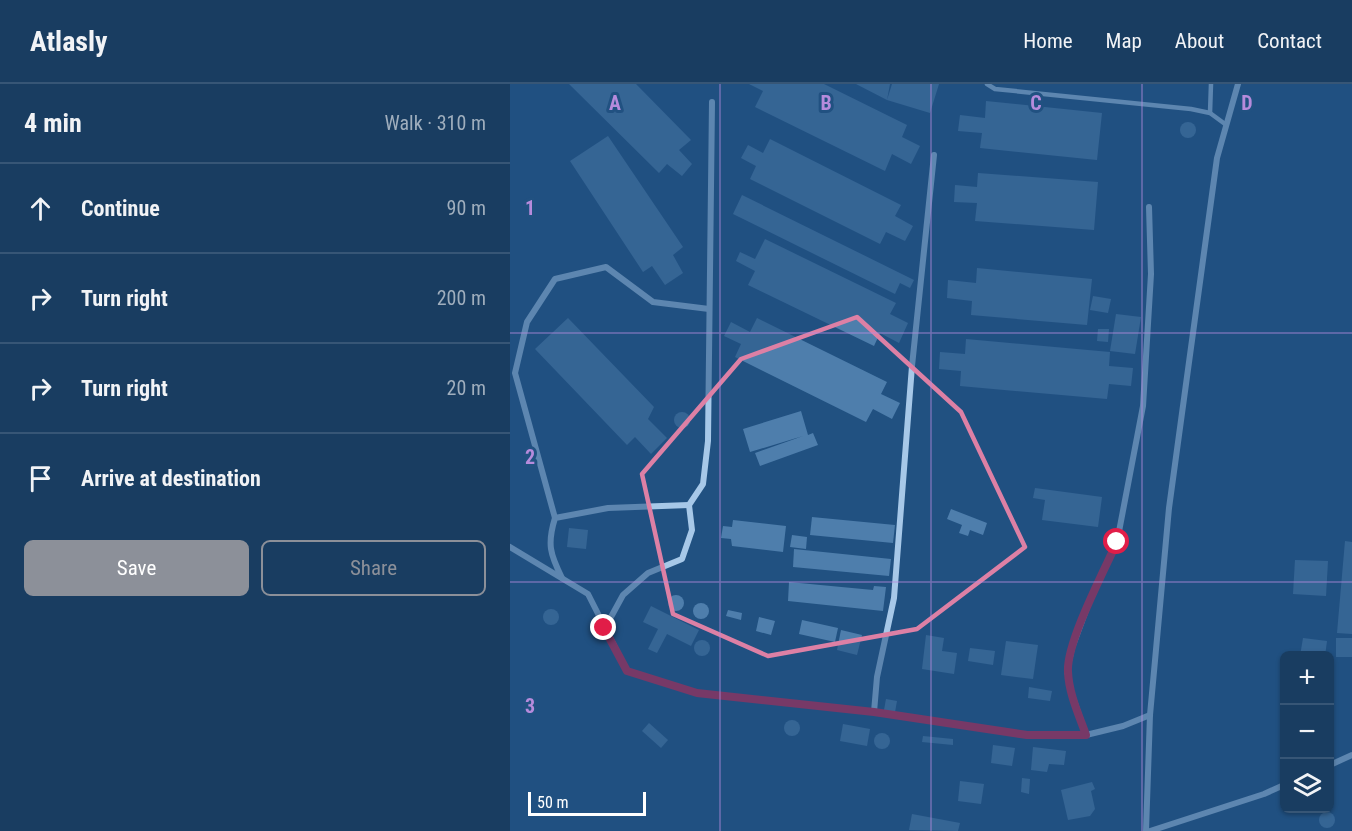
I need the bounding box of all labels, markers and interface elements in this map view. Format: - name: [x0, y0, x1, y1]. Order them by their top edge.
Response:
- text: Atlasly: [30, 25, 108, 58]
- text: Home: [1023, 29, 1073, 53]
- text: Map: [1106, 29, 1142, 53]
- text: About: [1175, 29, 1224, 53]
- text: Contact: [1257, 29, 1322, 53]
- text: A: [609, 91, 621, 115]
- text: B: [820, 91, 832, 115]
- text: C: [1030, 91, 1042, 115]
- text: D: [1241, 91, 1253, 115]
- text: 4 min: [24, 108, 82, 138]
- text: Walk · 310 m: [385, 111, 486, 135]
- icon: ahead: [24, 192, 57, 225]
- text: Continue: [81, 196, 160, 221]
- text: 90 m: [447, 196, 486, 220]
- text: 1: [525, 196, 535, 220]
- icon: right: [24, 282, 57, 315]
- text: Turn right: [81, 286, 168, 311]
- text: 200 m: [437, 286, 486, 310]
- icon: right: [24, 372, 57, 405]
- text: Turn right: [81, 376, 168, 401]
- text: 20 m: [447, 376, 486, 400]
- text: 2: [525, 445, 535, 469]
- icon: arrive: [24, 462, 57, 495]
- text: Arrive at destination: [81, 466, 261, 491]
- route start: [1103, 528, 1129, 554]
- button: Save: [24, 540, 249, 596]
- button: Share: [261, 540, 486, 596]
- route end: [590, 614, 616, 640]
- map controls: [1280, 651, 1334, 813]
- button: +: [1280, 651, 1334, 705]
- text: 3: [525, 694, 535, 718]
- button: −: [1280, 705, 1334, 759]
- button: layers: [1280, 759, 1334, 813]
- scale bar: [528, 789, 646, 816]
- text: 50 m: [537, 793, 569, 812]

